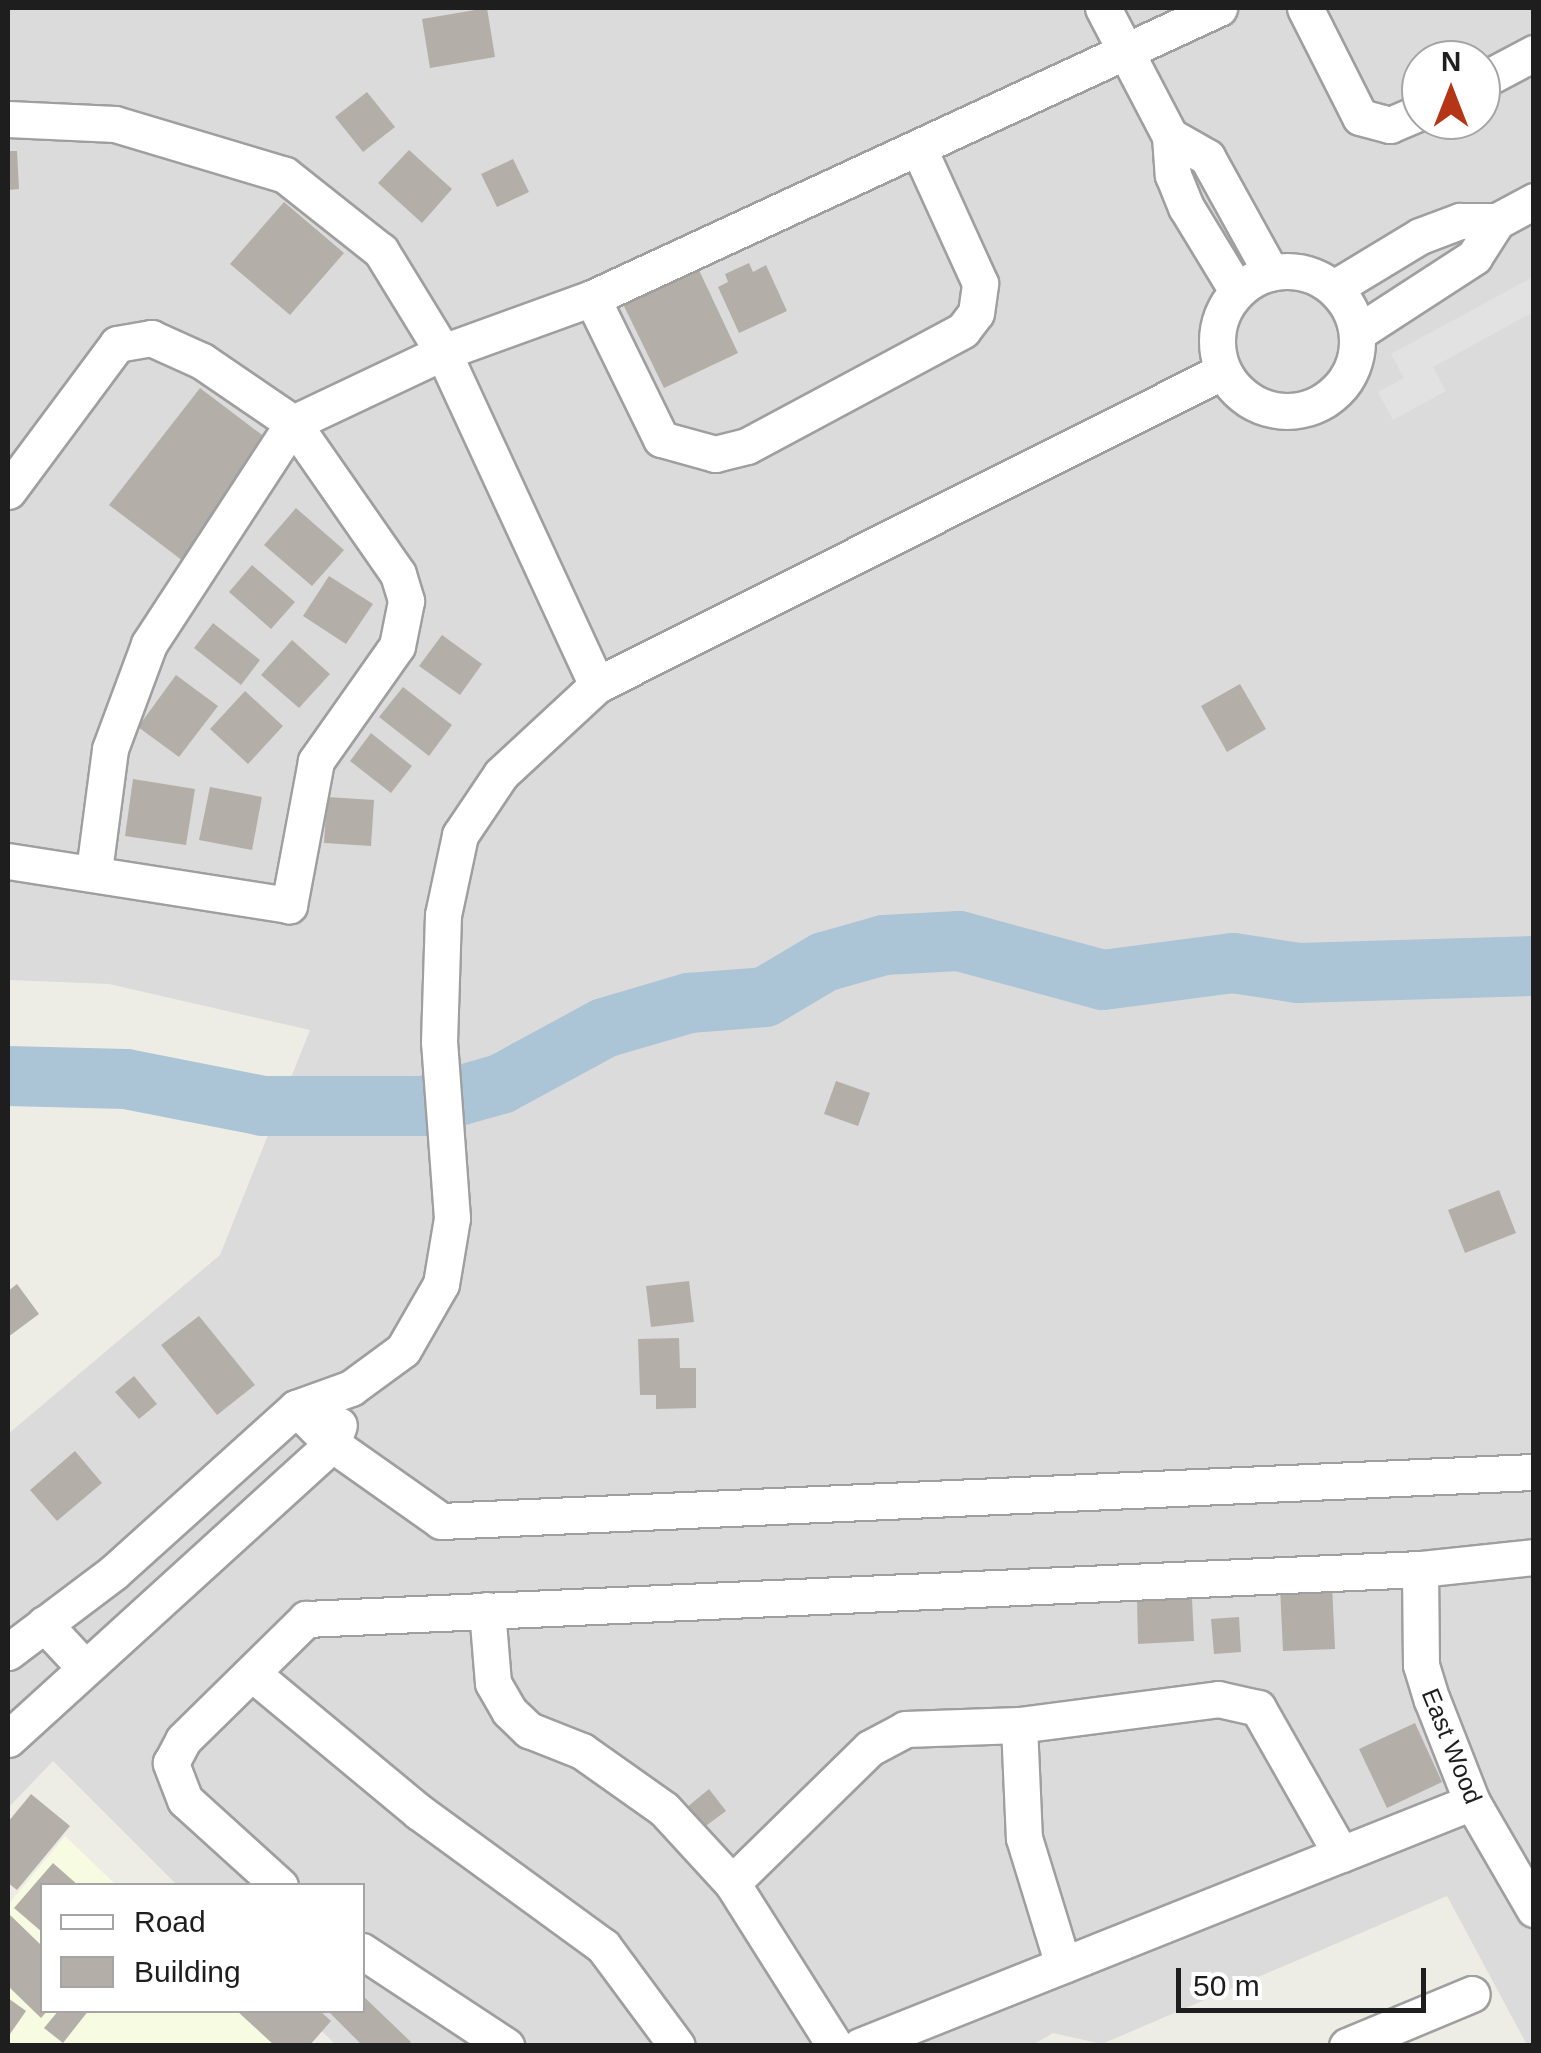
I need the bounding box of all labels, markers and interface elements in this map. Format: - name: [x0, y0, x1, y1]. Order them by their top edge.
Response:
- north arrow: [1401, 40, 1501, 140]
- text: N: [1441, 46, 1461, 77]
- street label: East Wood: [1415, 1684, 1489, 1808]
- legend: [40, 1883, 365, 2013]
- text: Road: [134, 1905, 206, 1938]
- scale bar: [1181, 1948, 1431, 2010]
- text: Building: [134, 1955, 241, 1988]
- text: 50 m: [1193, 1969, 1260, 2002]

